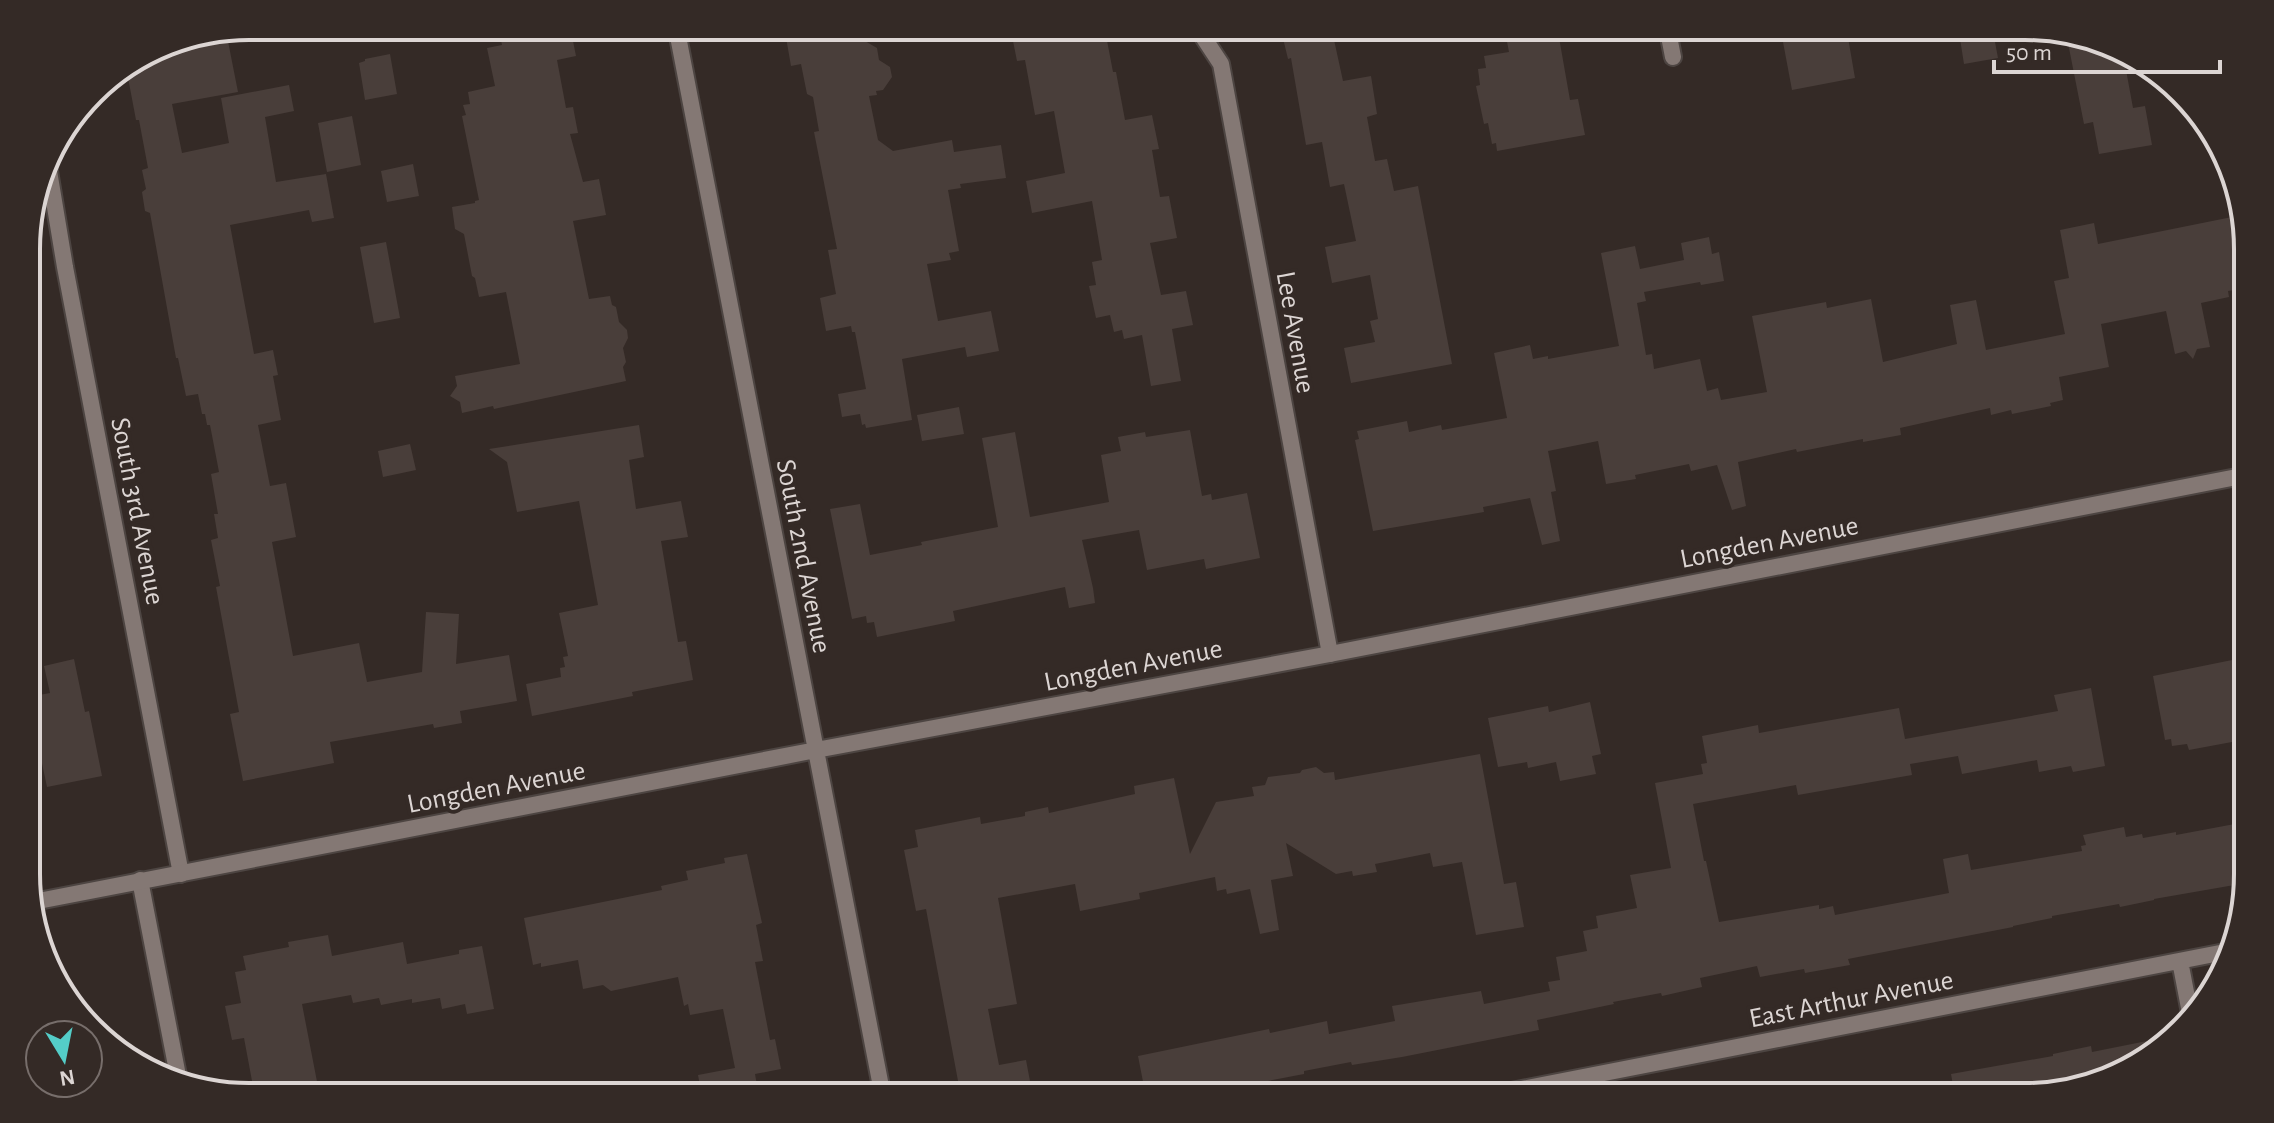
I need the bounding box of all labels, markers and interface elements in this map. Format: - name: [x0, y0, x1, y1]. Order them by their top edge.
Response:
- scale bar: [1994, 24, 2220, 74]
- text: 50 m: [2006, 41, 2052, 65]
- street label: Lee Avenue: [1271, 269, 1320, 396]
- street label: South 3rd Avenue: [105, 415, 169, 607]
- street label: South 2nd Avenue: [771, 457, 836, 656]
- street label: Longden Avenue: [1678, 512, 1861, 574]
- street label: Longden Avenue: [1042, 635, 1225, 697]
- street label: Longden Avenue: [405, 757, 588, 819]
- street label: East Arthur Avenue: [1747, 966, 1956, 1034]
- north arrow: [24, 1019, 104, 1099]
- text: N: [58, 1066, 77, 1090]

